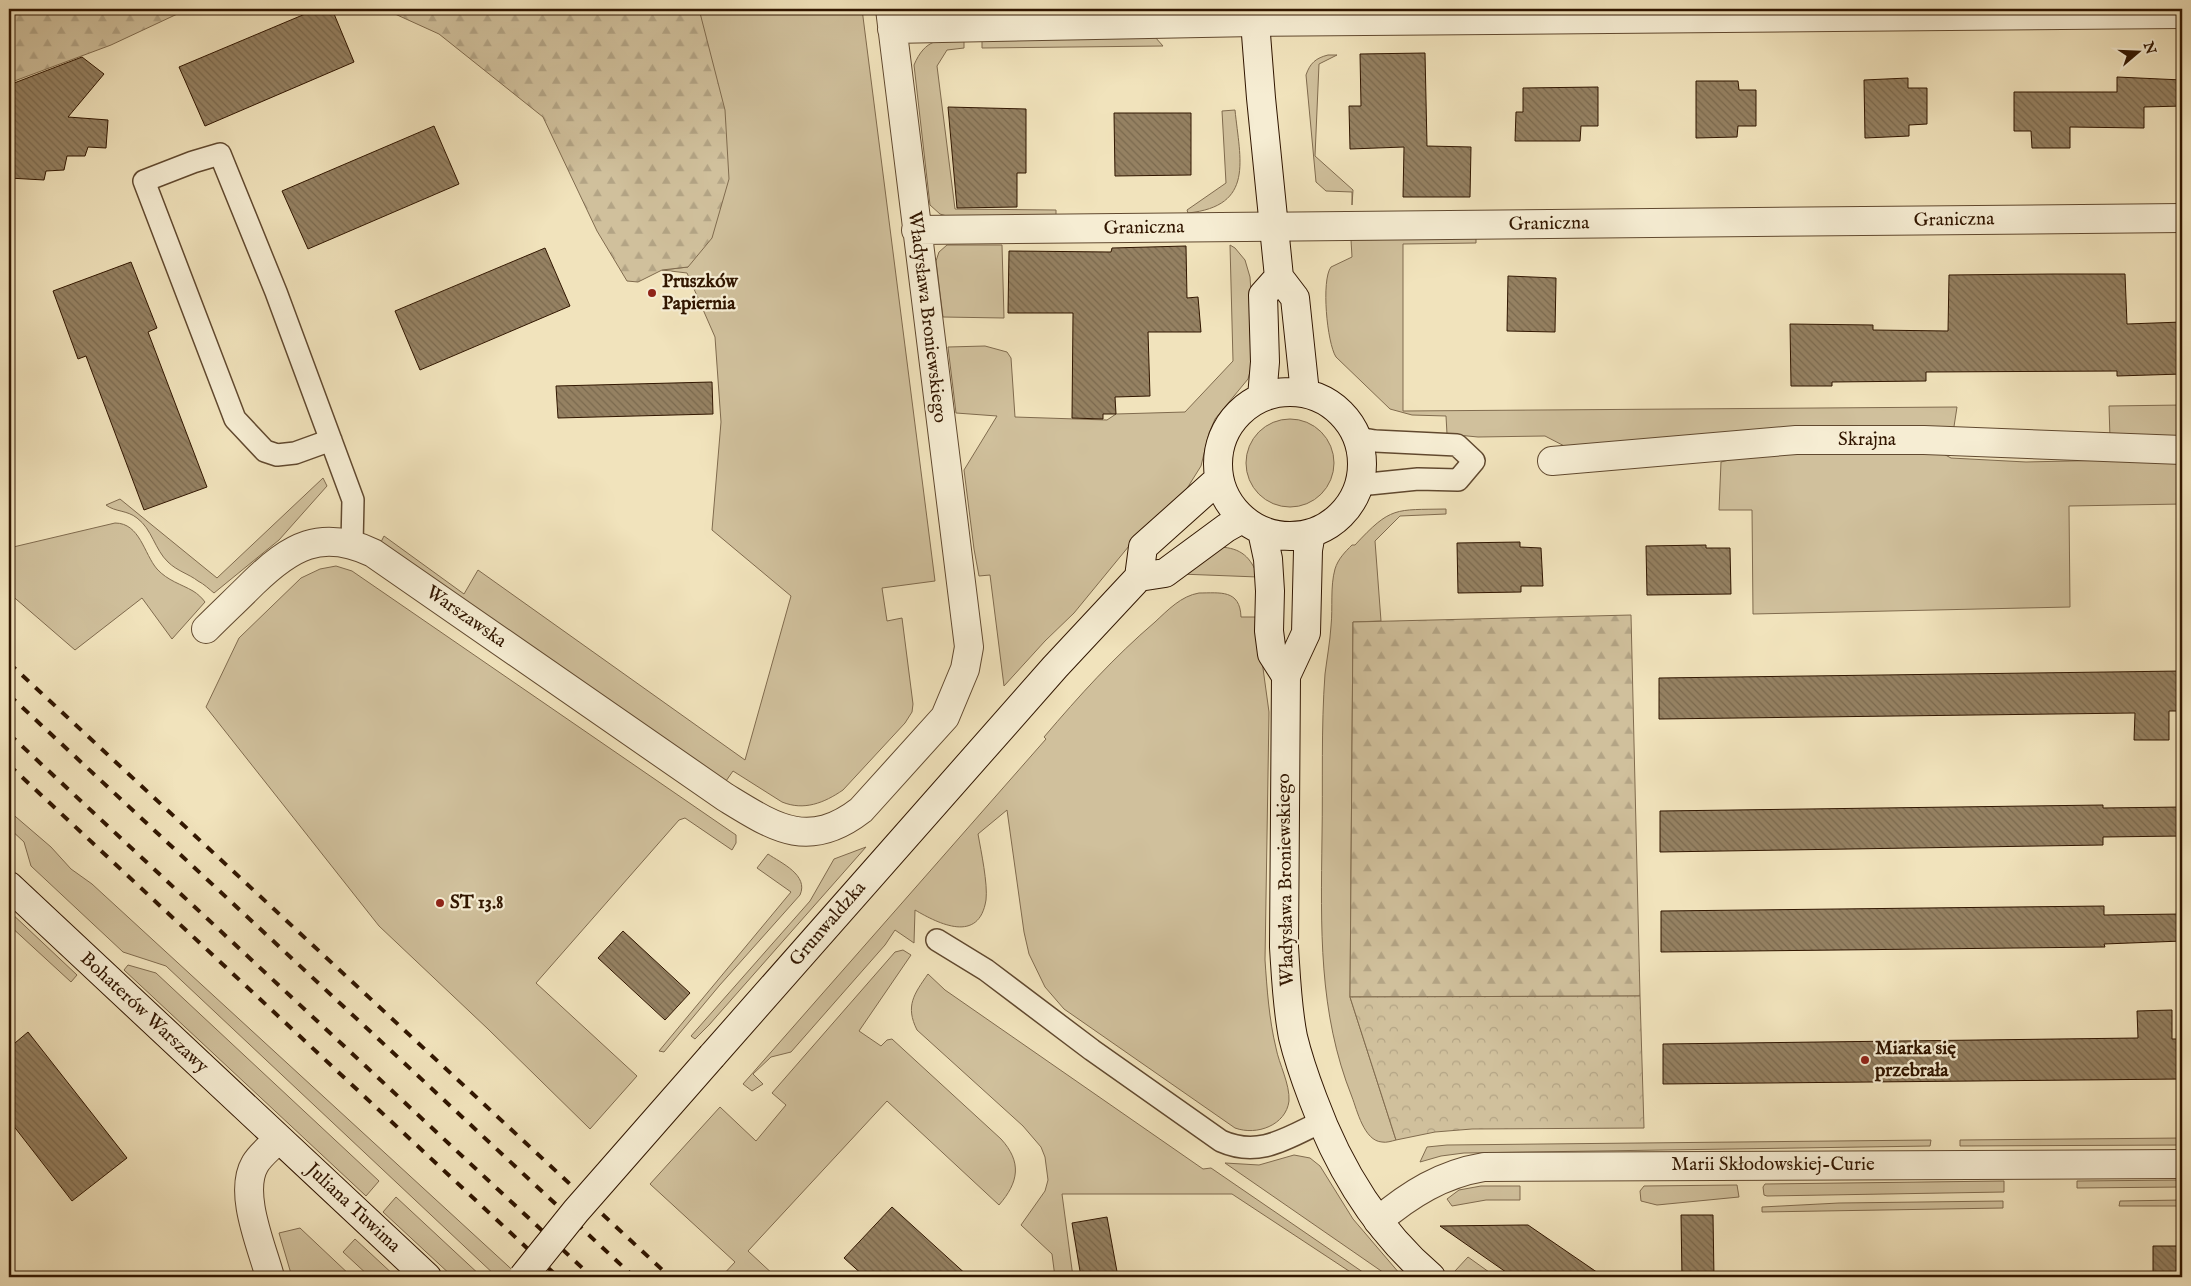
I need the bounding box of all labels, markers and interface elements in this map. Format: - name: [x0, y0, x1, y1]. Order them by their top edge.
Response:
- north arrow: [2114, 28, 2164, 78]
- text: N: [2139, 38, 2160, 57]
- street label: Graniczna: [1913, 207, 1995, 233]
- street label: Władysława Broniewskiego: [902, 210, 952, 424]
- street label: Graniczna: [1508, 211, 1590, 237]
- street label: Graniczna: [1103, 215, 1185, 241]
- place label: Pruszków Papiernia: [662, 270, 739, 316]
- marker: Pruszków Papiernia: [646, 287, 658, 299]
- street label: Skrajna: [1838, 428, 1897, 452]
- street label: Warszawska: [421, 580, 512, 654]
- street label: Władysława Broniewskiego: [1272, 773, 1300, 987]
- street label: Grunwaldzka: [785, 876, 872, 971]
- place label: ST 13.8: [450, 891, 503, 915]
- marker: ST 13.8: [434, 897, 446, 909]
- street label: Bohaterów Warszawy: [75, 947, 214, 1079]
- place label: Miarka się przebrała: [1874, 1037, 1956, 1083]
- marker: Miarka się przebrała: [1859, 1054, 1871, 1066]
- street label: Marii Skłodowskiej-Curie: [1671, 1153, 1875, 1177]
- street label: Juliana Tuwima: [299, 1157, 406, 1258]

